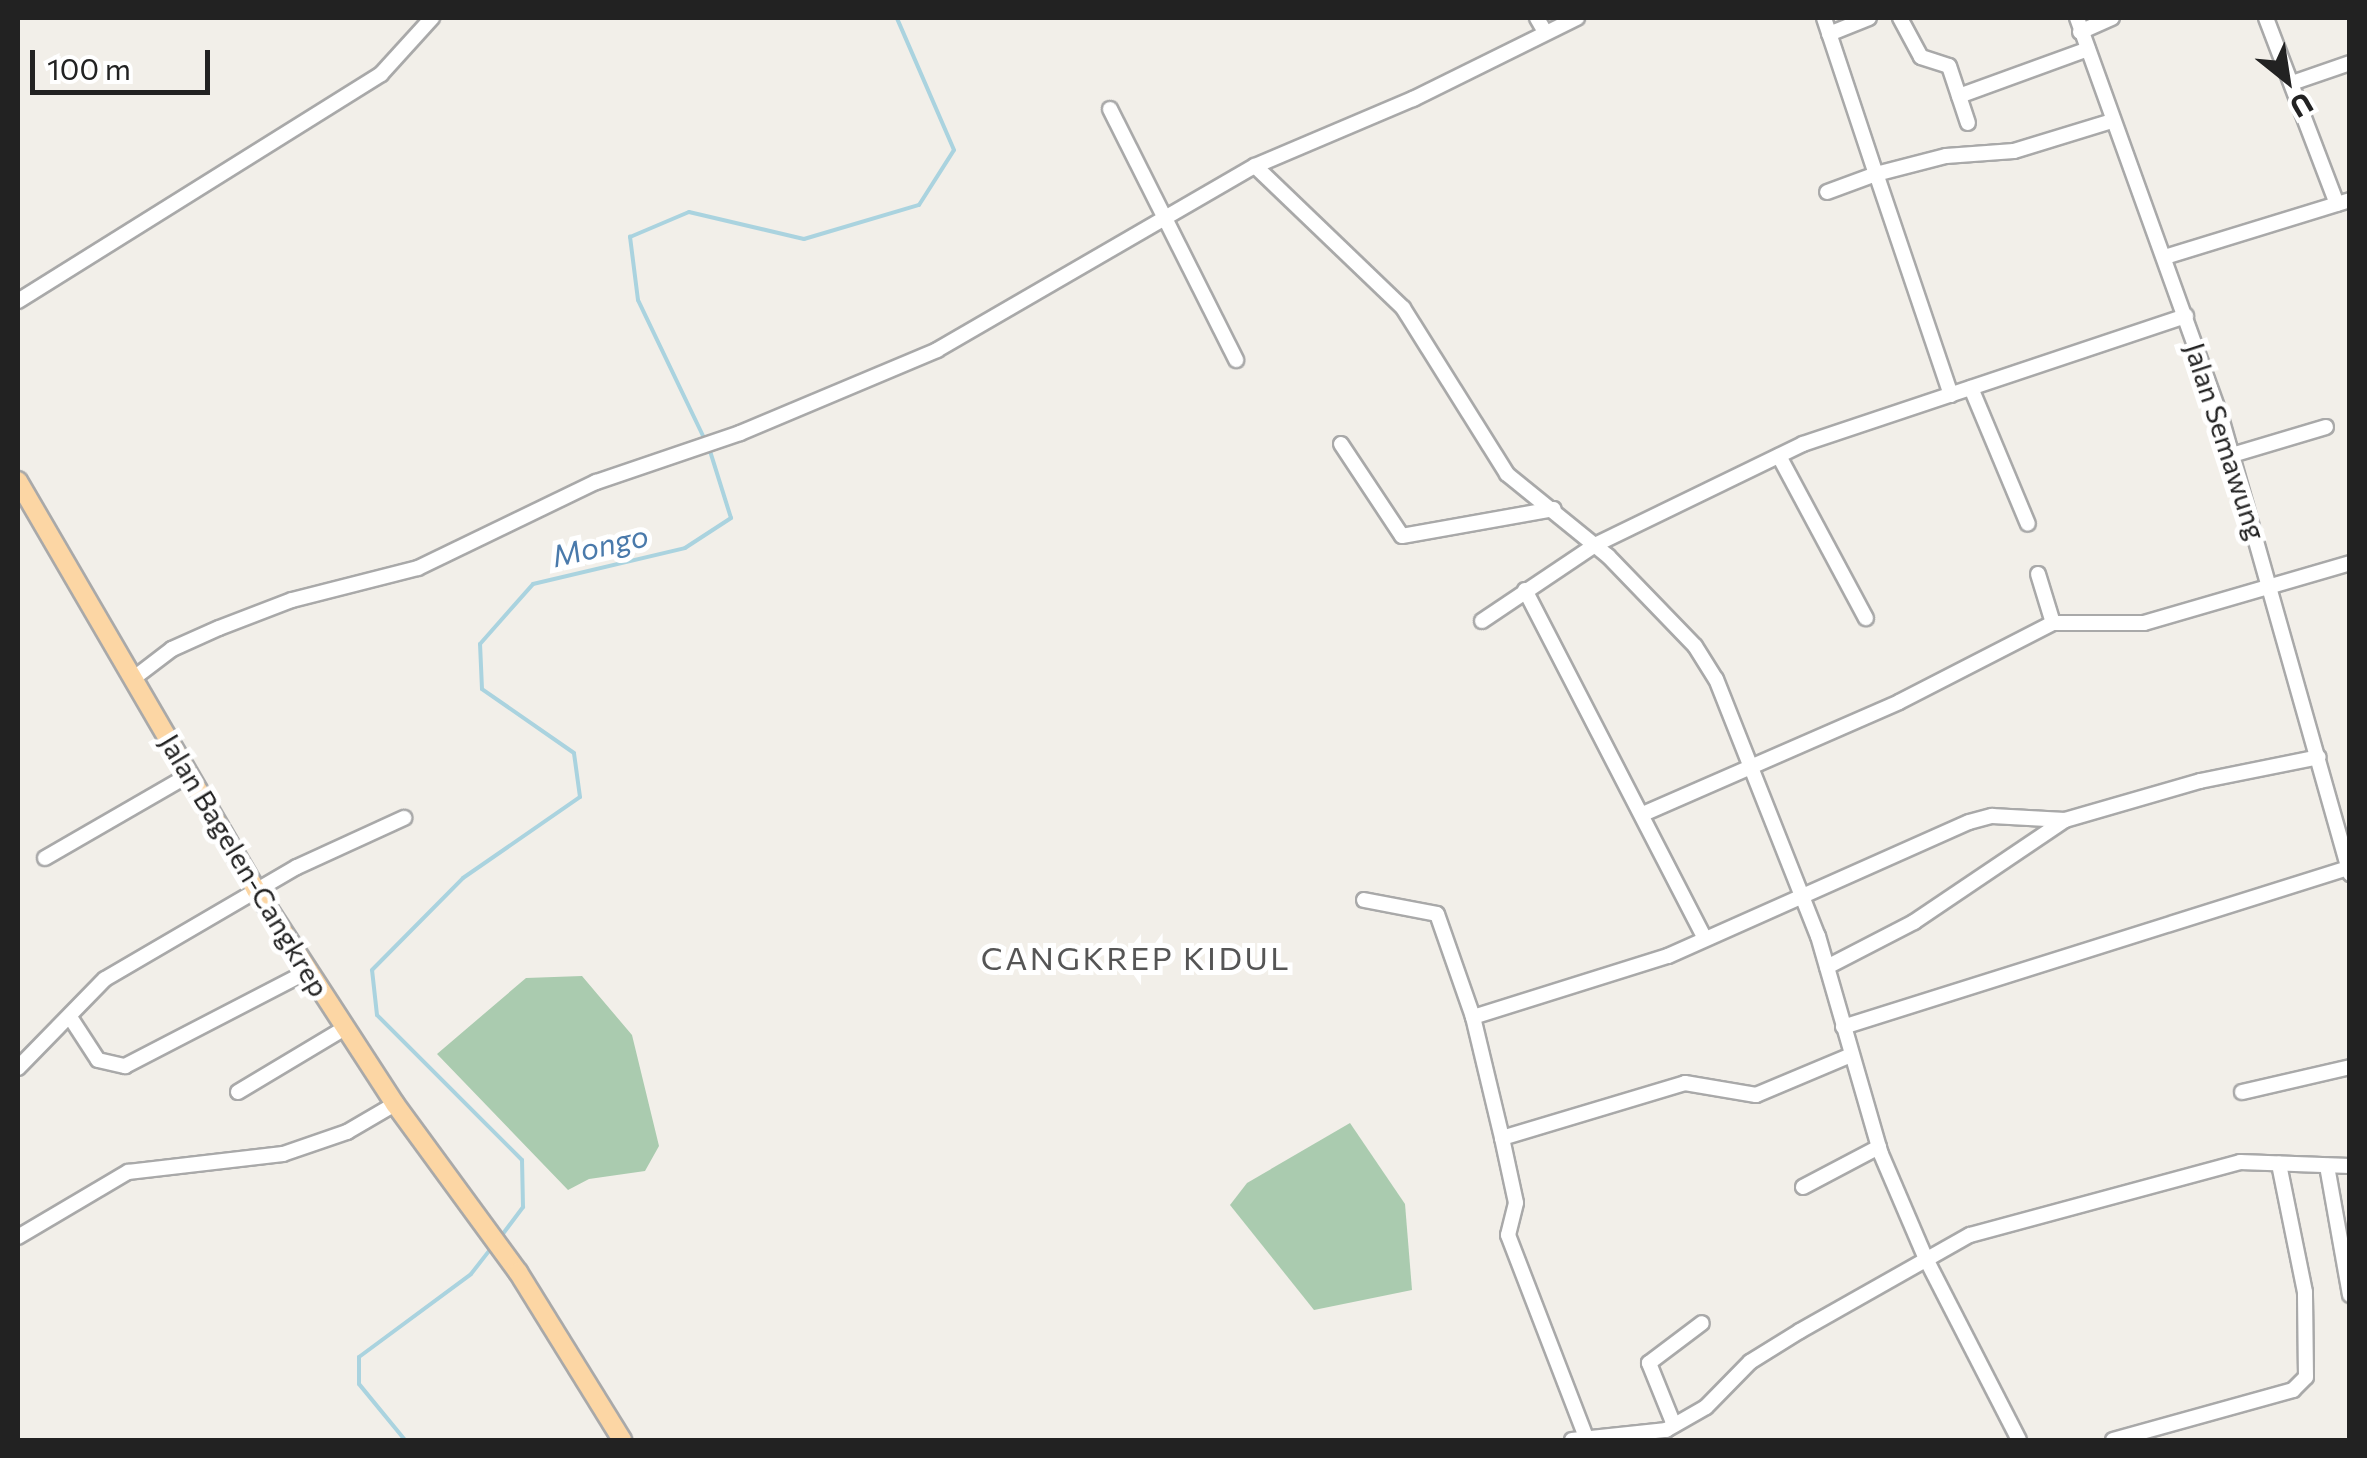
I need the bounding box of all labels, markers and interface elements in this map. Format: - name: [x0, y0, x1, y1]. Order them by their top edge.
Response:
- scale bar: [35, 30, 215, 92]
- north arrow: [2237, 30, 2337, 130]
- text: 100 m: [47, 49, 131, 86]
- text: U: [2285, 86, 2319, 126]
- street label: Jalan Semawung: [2178, 338, 2274, 544]
- water label: Mongo: [548, 516, 652, 574]
- street label: Jalan Bagelen-Cangkrep: [153, 728, 337, 1002]
- district label: CANGKREP KIDUL: [981, 938, 1291, 976]

